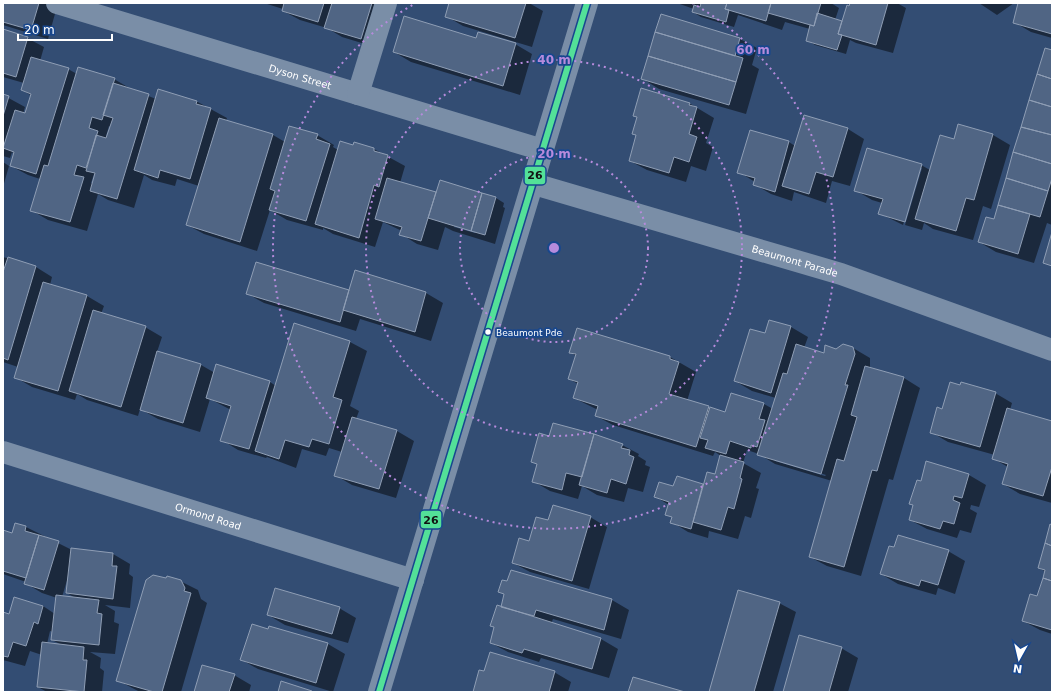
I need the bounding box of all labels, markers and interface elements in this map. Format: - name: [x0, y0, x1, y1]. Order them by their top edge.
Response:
- scale bar: [18, 16, 112, 42]
- text: 20 m: [24, 23, 55, 37]
- text: 60 m: [736, 43, 770, 57]
- text: 40 m: [537, 53, 571, 67]
- street label: Dyson Street: [267, 62, 333, 92]
- text: 20 m: [537, 147, 571, 161]
- line badge: 26: [524, 166, 546, 185]
- text: 26: [527, 169, 543, 182]
- centre of rings: [547, 241, 561, 255]
- street label: Beaumont Parade: [750, 243, 839, 279]
- marker: Beaumont Pde: [483, 327, 493, 337]
- place label: Beaumont Pde: [496, 328, 562, 338]
- street label: Ormond Road: [174, 501, 243, 532]
- line badge: 26: [420, 510, 442, 529]
- text: 26: [423, 514, 439, 527]
- north arrow: [999, 639, 1039, 679]
- text: N: [1012, 661, 1023, 675]

